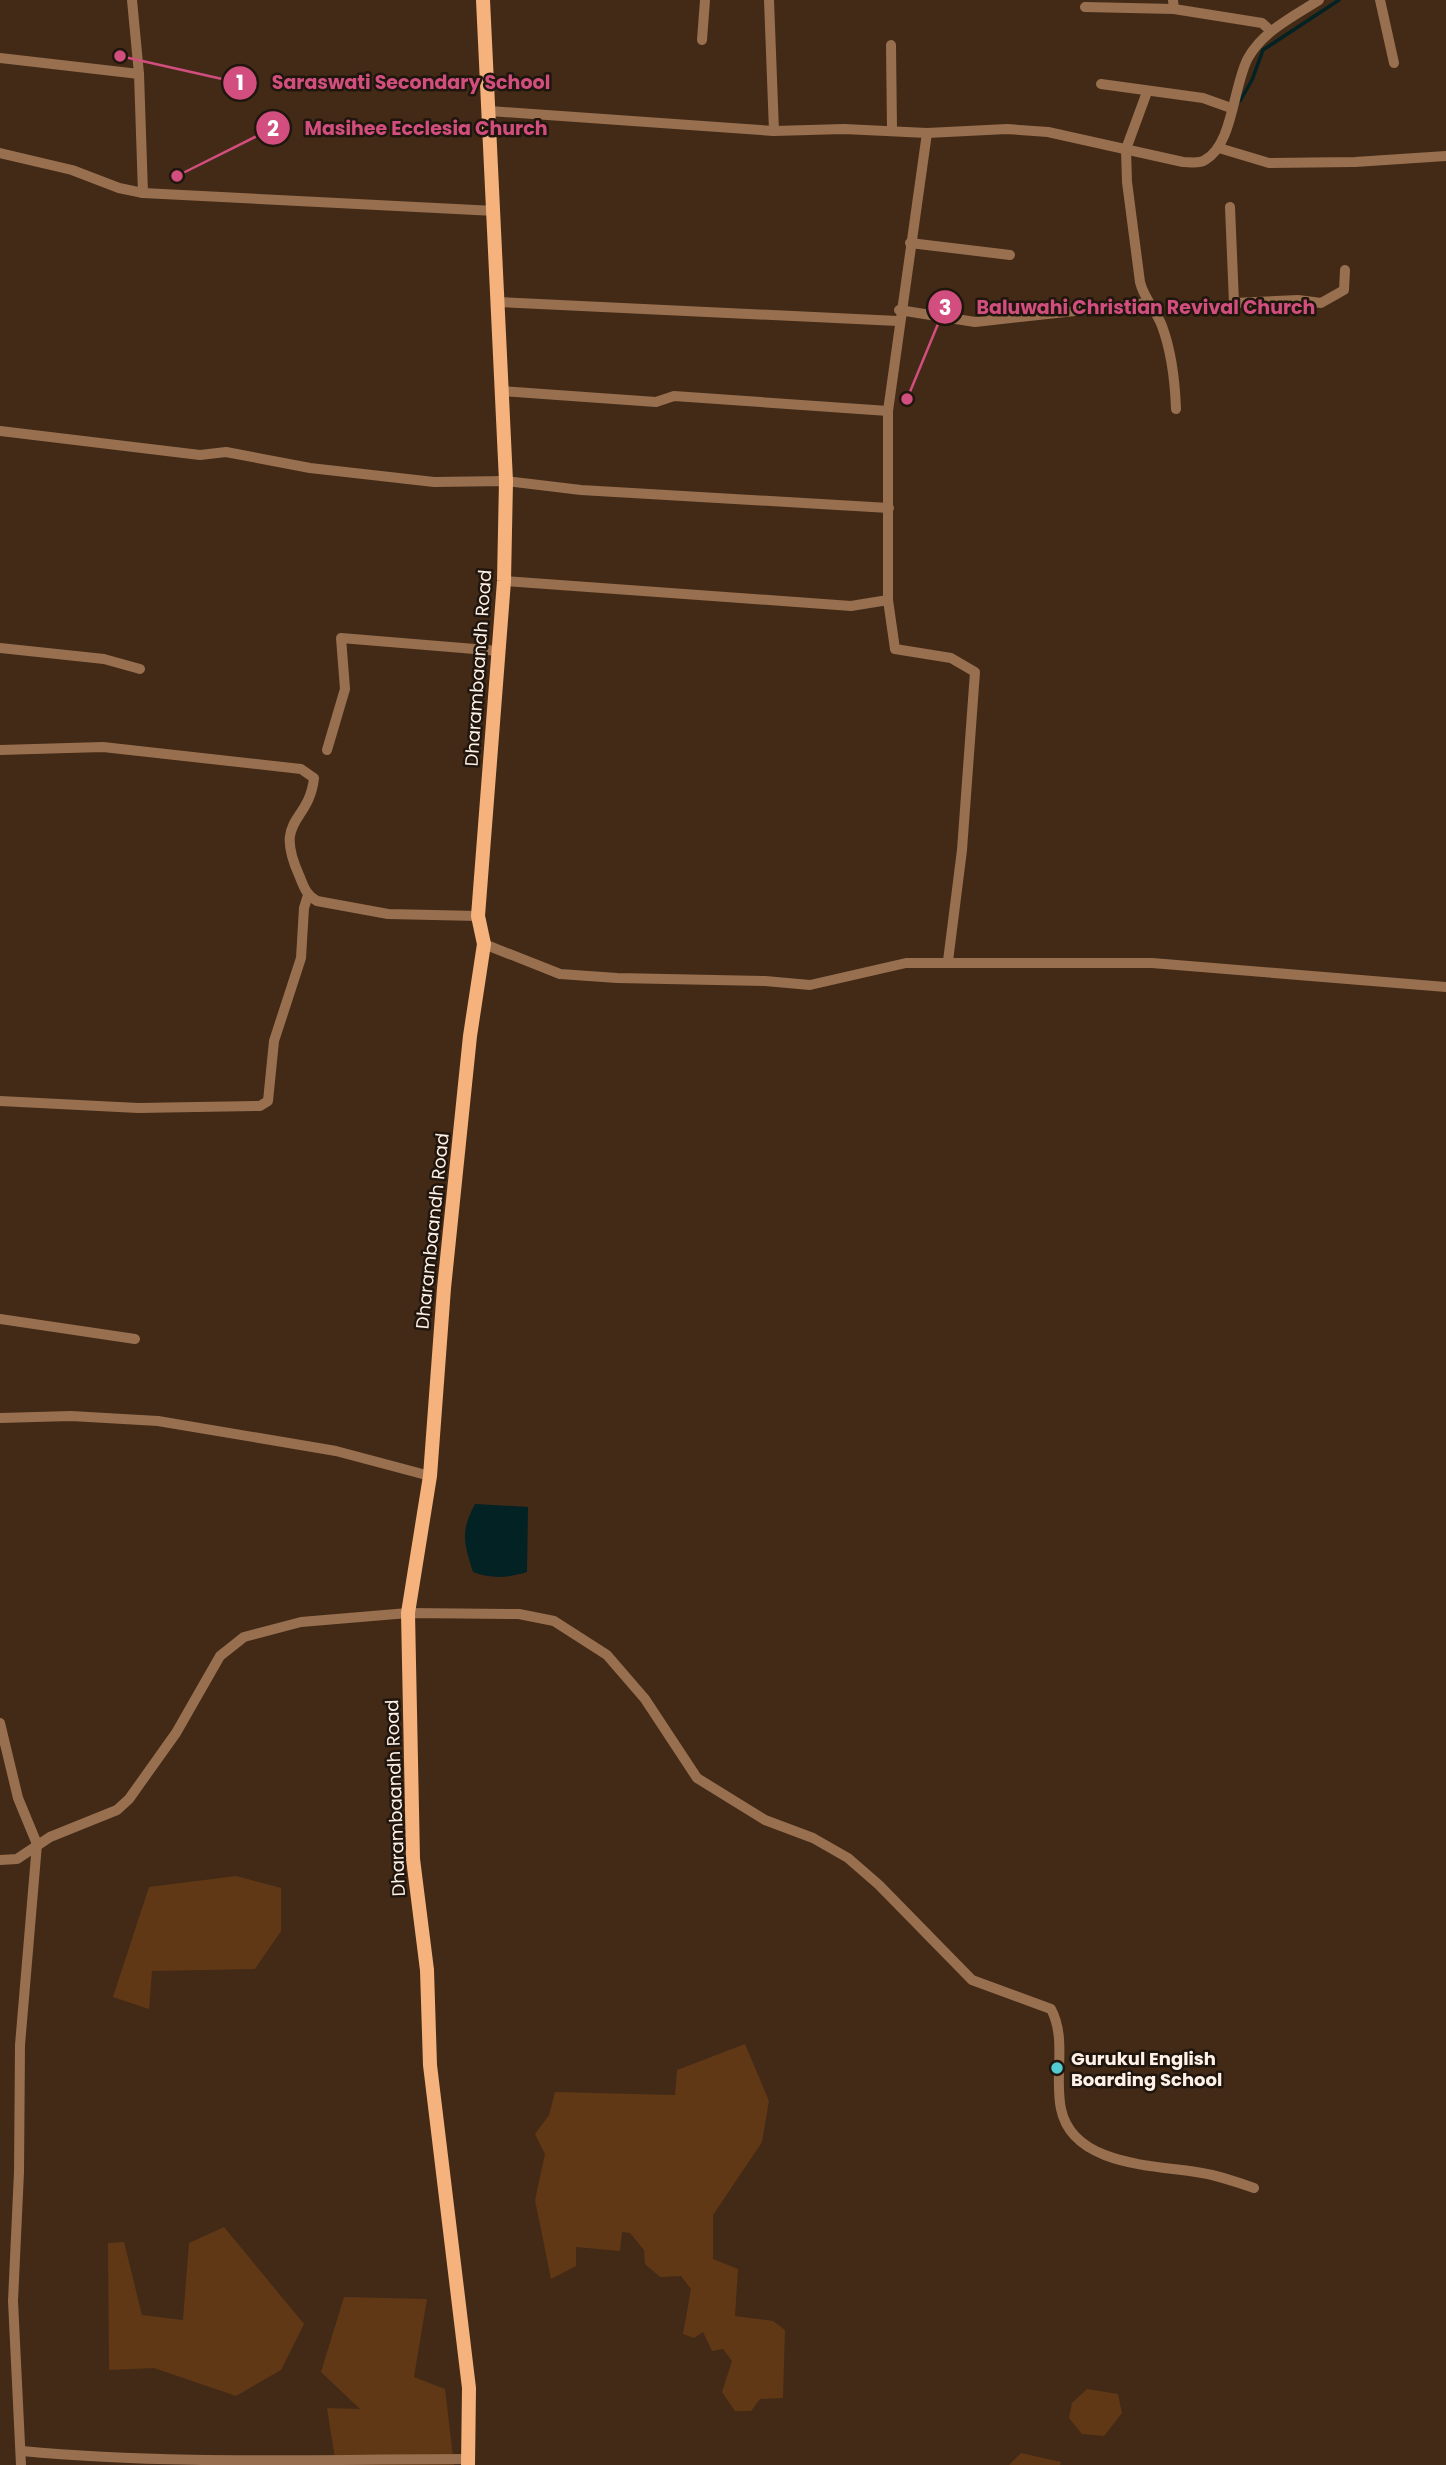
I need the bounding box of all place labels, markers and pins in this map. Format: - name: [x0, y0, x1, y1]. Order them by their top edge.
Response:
- callout: Saraswati Secondary School: [223, 63, 564, 103]
- callout: Masihee Ecclesia Church: [255, 108, 561, 148]
- callout: Baluwahi Christian Revival Church: [927, 287, 1329, 327]
- place label: Gurukul English Boarding School: [1071, 2046, 1222, 2092]
- marker: Gurukul English Boarding School: [1049, 2060, 1065, 2076]

